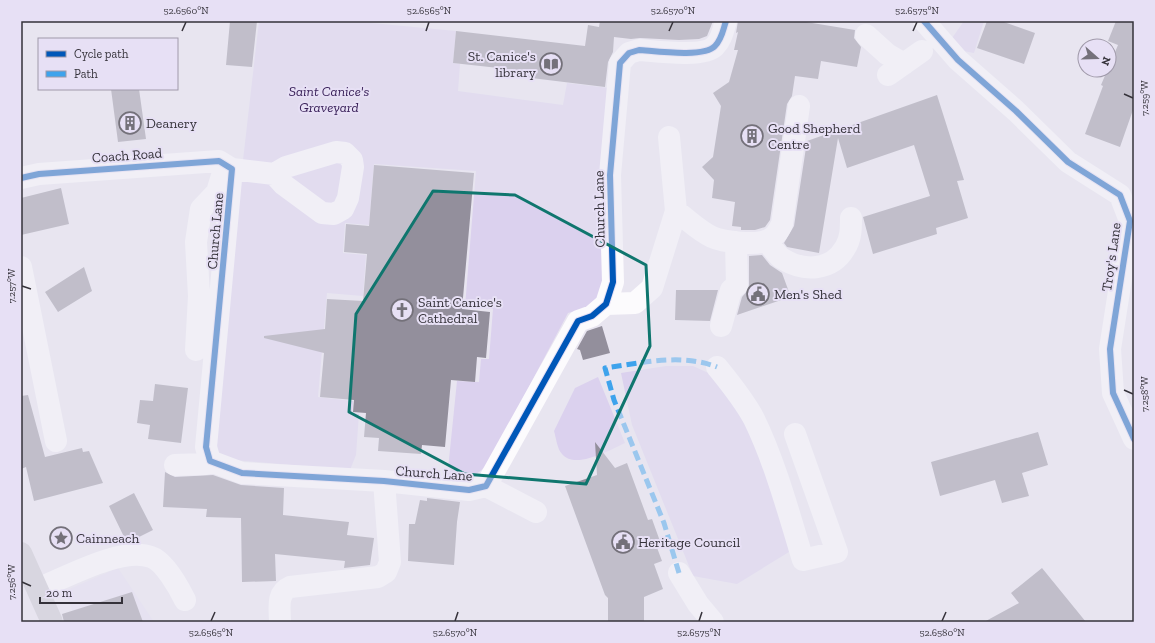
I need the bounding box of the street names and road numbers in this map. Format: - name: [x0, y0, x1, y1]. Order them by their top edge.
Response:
- street label: Coach Road: [91, 145, 163, 166]
- street label: Church Lane: [590, 170, 609, 248]
- street label: Church Lane: [204, 192, 227, 270]
- street label: Troy's Lane: [1098, 221, 1125, 293]
- street label: Church Lane: [395, 462, 473, 485]

